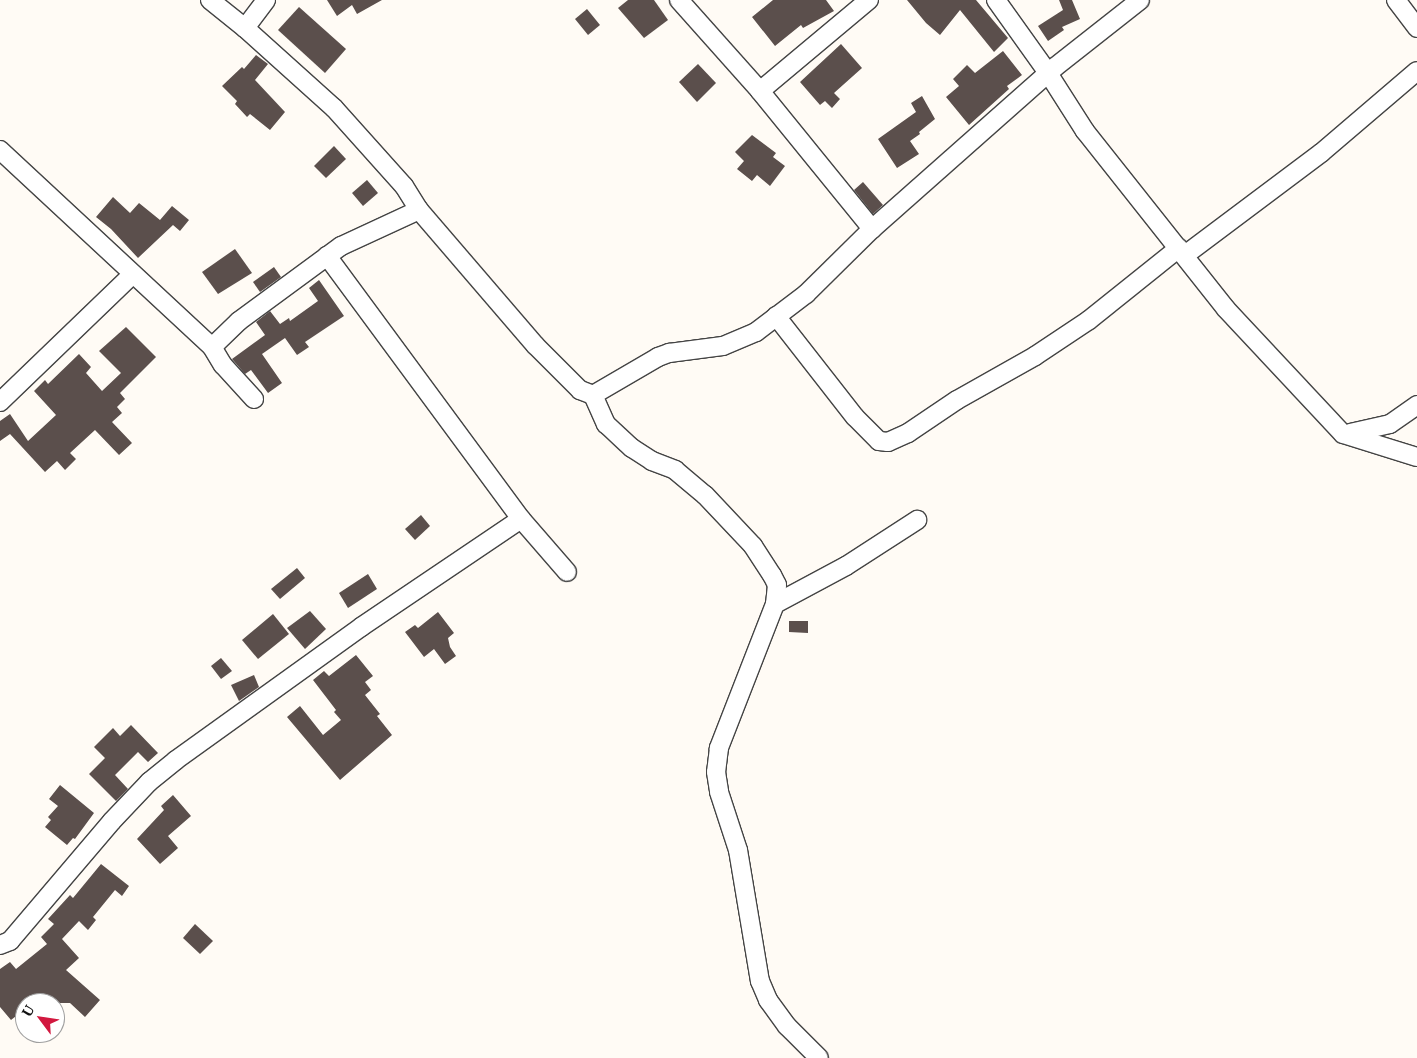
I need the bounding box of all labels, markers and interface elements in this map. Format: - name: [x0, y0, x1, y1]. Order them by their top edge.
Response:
- north arrow: [15, 993, 65, 1043]
- text: U: [18, 1002, 38, 1020]

